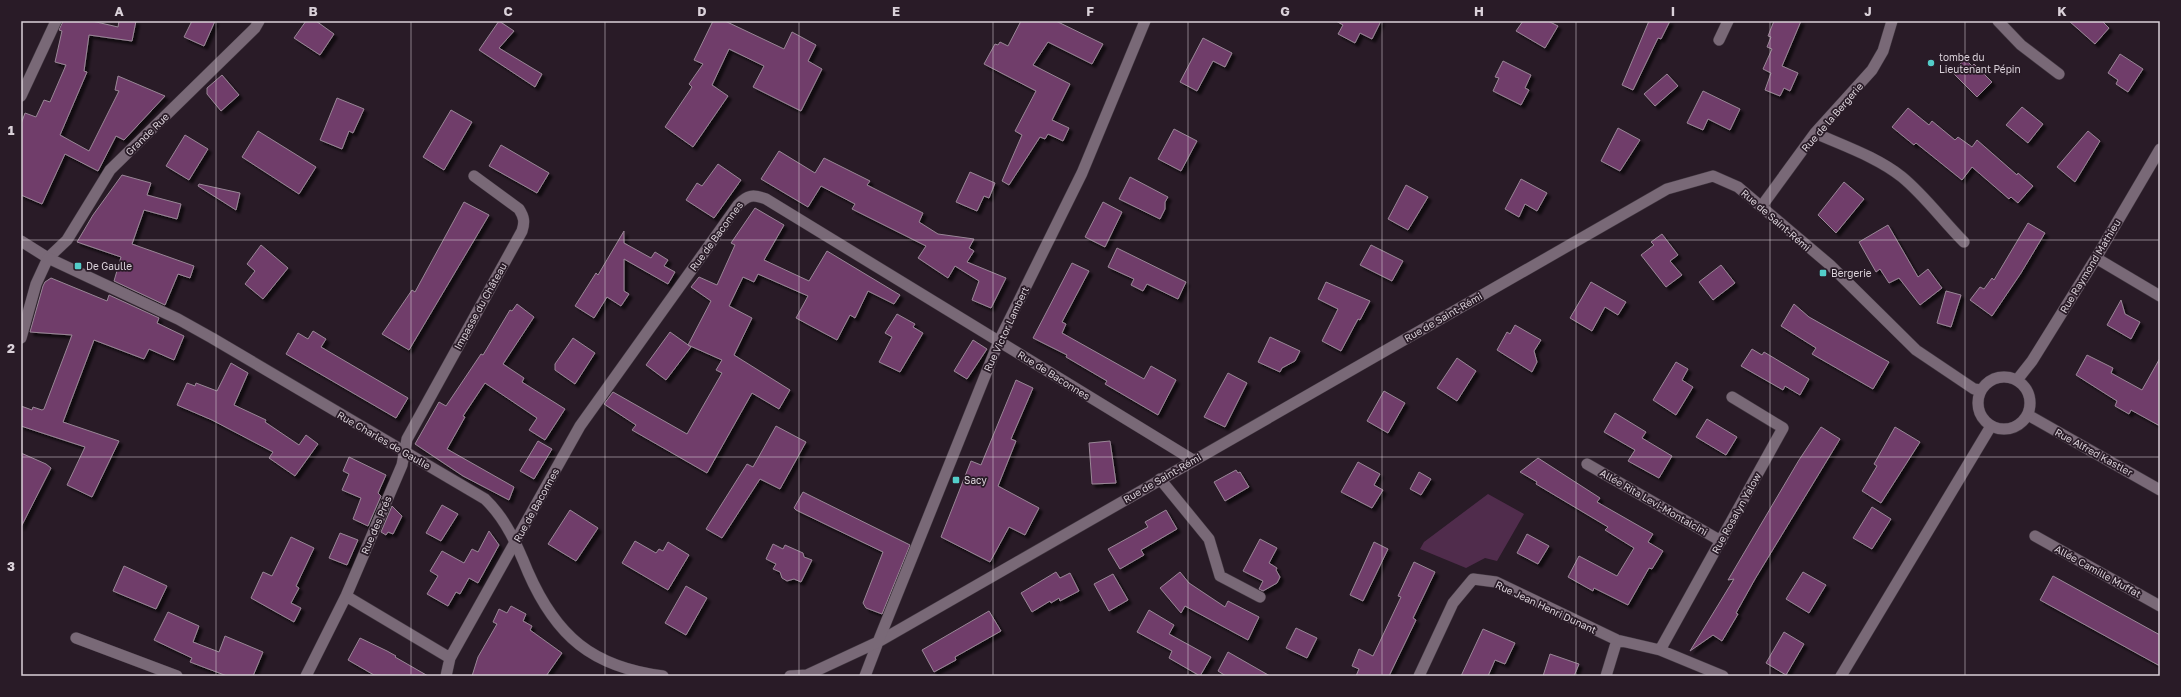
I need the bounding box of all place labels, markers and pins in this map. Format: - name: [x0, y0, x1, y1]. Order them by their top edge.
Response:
- place label: tombe du Lieutenant Pépin: [1939, 51, 2021, 75]
- marker: tombe du Lieutenant Pépin: [1926, 58, 1936, 68]
- place label: De Gaulle: [86, 260, 132, 272]
- marker: De Gaulle: [73, 261, 83, 271]
- place label: Bergerie: [1831, 267, 1872, 279]
- marker: Bergerie: [1818, 268, 1828, 278]
- place label: Sacy: [964, 474, 987, 486]
- marker: Sacy: [951, 475, 961, 485]

